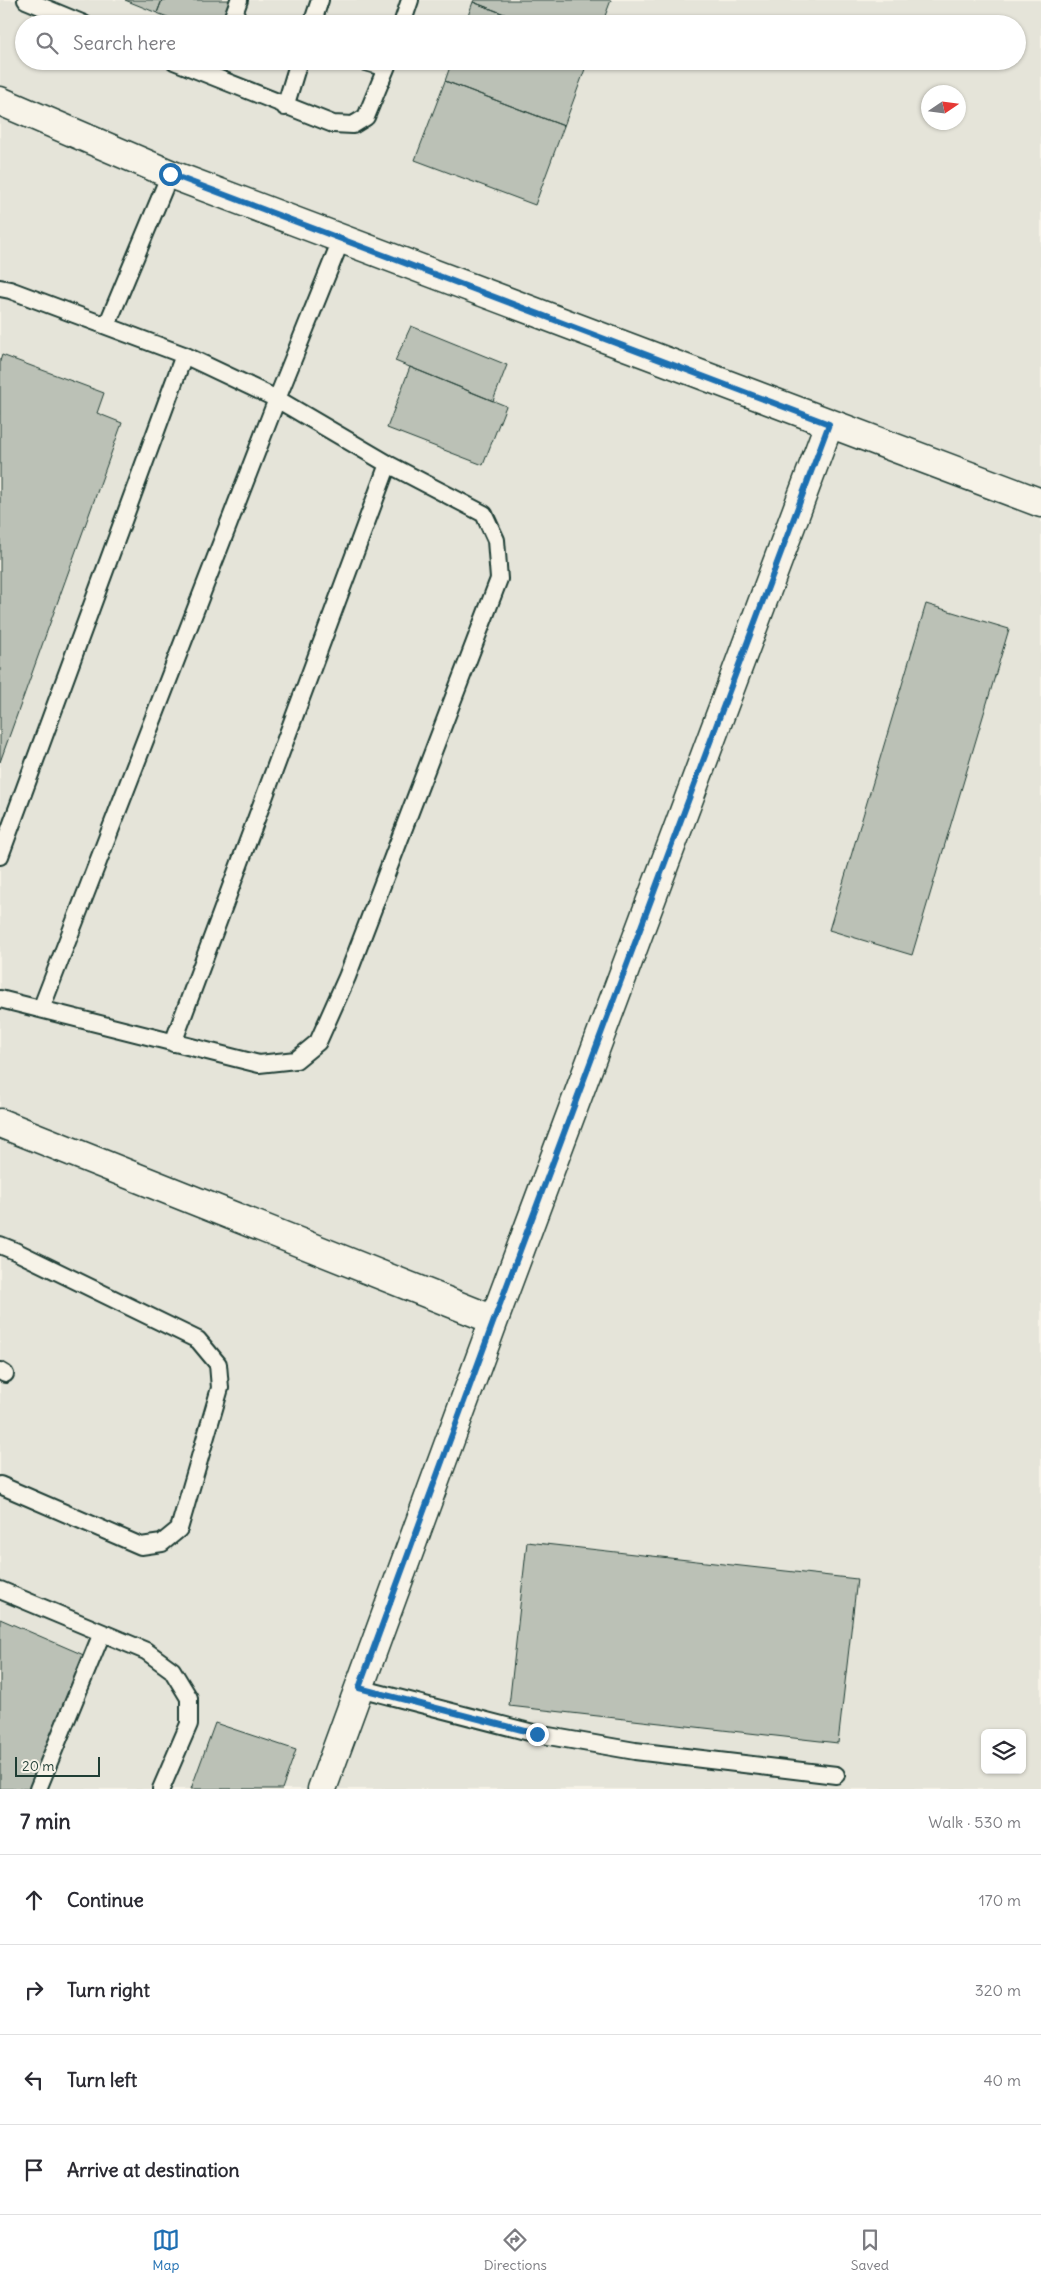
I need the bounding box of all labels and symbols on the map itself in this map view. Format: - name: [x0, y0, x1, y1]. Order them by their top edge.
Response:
- north arrow: [921, 85, 966, 130]
- route start: [159, 163, 182, 186]
- route end: [526, 1723, 549, 1746]
- scale bar: [15, 1754, 100, 1777]

